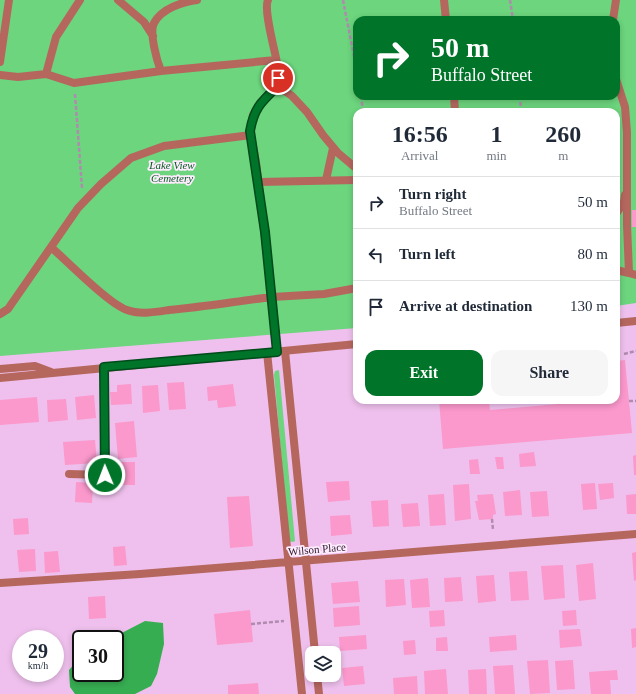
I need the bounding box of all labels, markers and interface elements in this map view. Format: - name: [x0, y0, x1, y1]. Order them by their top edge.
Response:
- icon: right: [365, 32, 417, 84]
- text: 50 m: [431, 32, 489, 63]
- pin: [261, 61, 295, 95]
- text: Buffalo Street: [431, 65, 532, 85]
- icon: arrive: [267, 67, 289, 89]
- text: 16:56: [392, 121, 448, 147]
- text: 1: [490, 121, 502, 147]
- text: 260: [545, 121, 581, 147]
- text: Arrival: [401, 148, 438, 163]
- text: min: [486, 148, 507, 163]
- text: m: [558, 148, 568, 163]
- park label: Lake View Cemetery: [148, 159, 195, 184]
- text: Turn right: [399, 186, 466, 202]
- icon: right: [365, 192, 387, 214]
- text: 50 m: [578, 194, 608, 210]
- text: Buffalo Street: [399, 203, 472, 218]
- icon: left: [365, 244, 387, 266]
- text: Turn left: [399, 246, 456, 262]
- text: 80 m: [578, 246, 608, 262]
- icon: arrive: [365, 296, 387, 318]
- text: Arrive at destination: [399, 298, 532, 314]
- text: 130 m: [570, 298, 608, 314]
- button: Exit: [365, 350, 483, 396]
- button: Share: [491, 350, 608, 396]
- position arrow: [84, 454, 126, 496]
- street label: Wilson Place: [288, 540, 346, 558]
- speed limit sign: 30: [72, 630, 124, 682]
- text: 29: [28, 640, 48, 662]
- map controls: [305, 646, 341, 682]
- button: layers: [305, 646, 341, 682]
- text: km/h: [28, 660, 48, 671]

